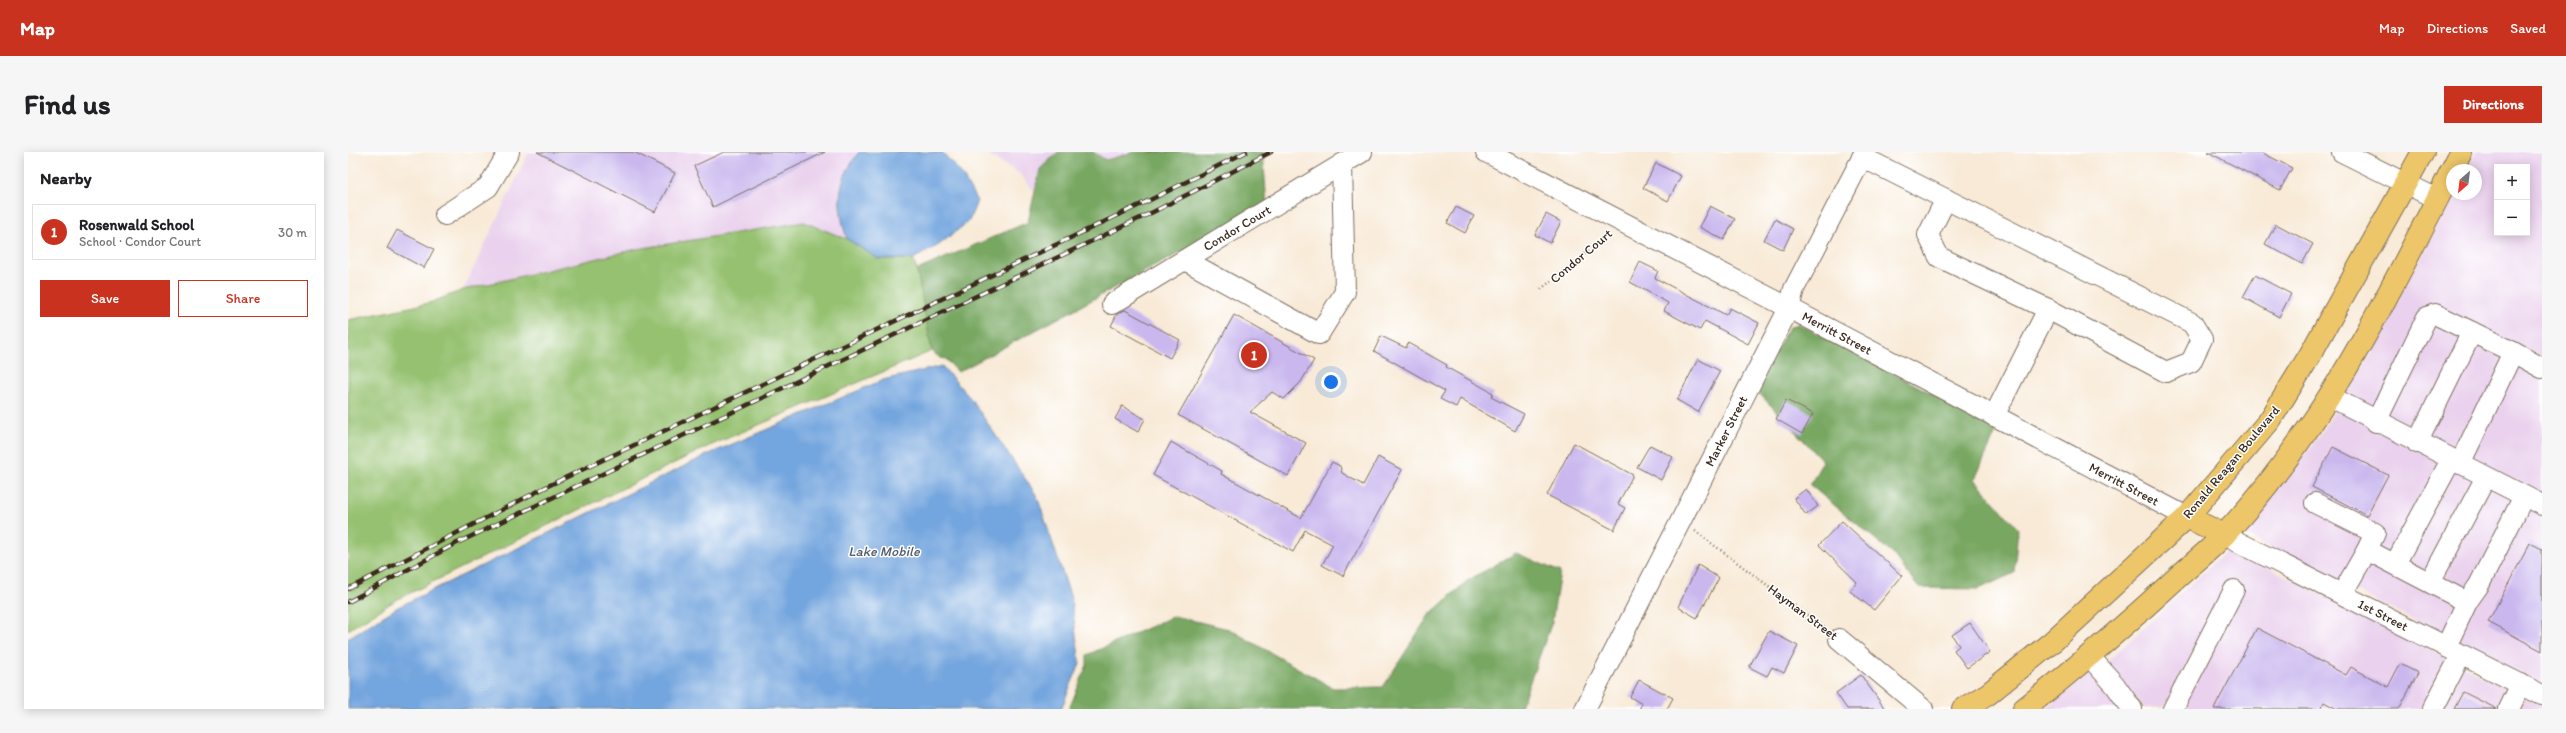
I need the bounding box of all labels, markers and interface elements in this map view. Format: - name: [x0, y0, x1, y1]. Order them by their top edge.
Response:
- text: Map: [20, 17, 55, 40]
- text: Map: [2379, 20, 2405, 37]
- text: Directions: [2427, 20, 2488, 37]
- text: Saved: [2510, 20, 2546, 37]
- button: Directions: [2444, 86, 2542, 123]
- text: Find us: [24, 87, 111, 121]
- north arrow: [2446, 164, 2482, 200]
- map controls: [2494, 164, 2530, 236]
- button: +: [2494, 164, 2530, 200]
- text: Nearby: [40, 168, 92, 188]
- button: −: [2494, 200, 2530, 236]
- street label: Condor Court: [1200, 202, 1274, 254]
- text: Rosenwald School: [79, 216, 194, 234]
- text: 1: [51, 225, 57, 240]
- text: 30 m: [278, 225, 307, 240]
- street label: Condor Court: [1547, 226, 1615, 286]
- text: School · Condor Court: [79, 234, 201, 249]
- button: Save: [40, 280, 170, 317]
- button: Share: [178, 280, 308, 317]
- street label: Merritt Street: [1800, 308, 1874, 358]
- pin: 1: [1241, 340, 1267, 370]
- your location: [1321, 372, 1341, 392]
- street label: Marker Street: [1702, 393, 1750, 469]
- street label: Ronald Reagan Boulevard: [2179, 403, 2283, 521]
- street label: Merritt Street: [2087, 459, 2161, 509]
- water label: Lake Mobile: [848, 543, 921, 560]
- street label: Hayman Street: [1765, 581, 1841, 643]
- street label: 1st Street: [2355, 596, 2411, 634]

